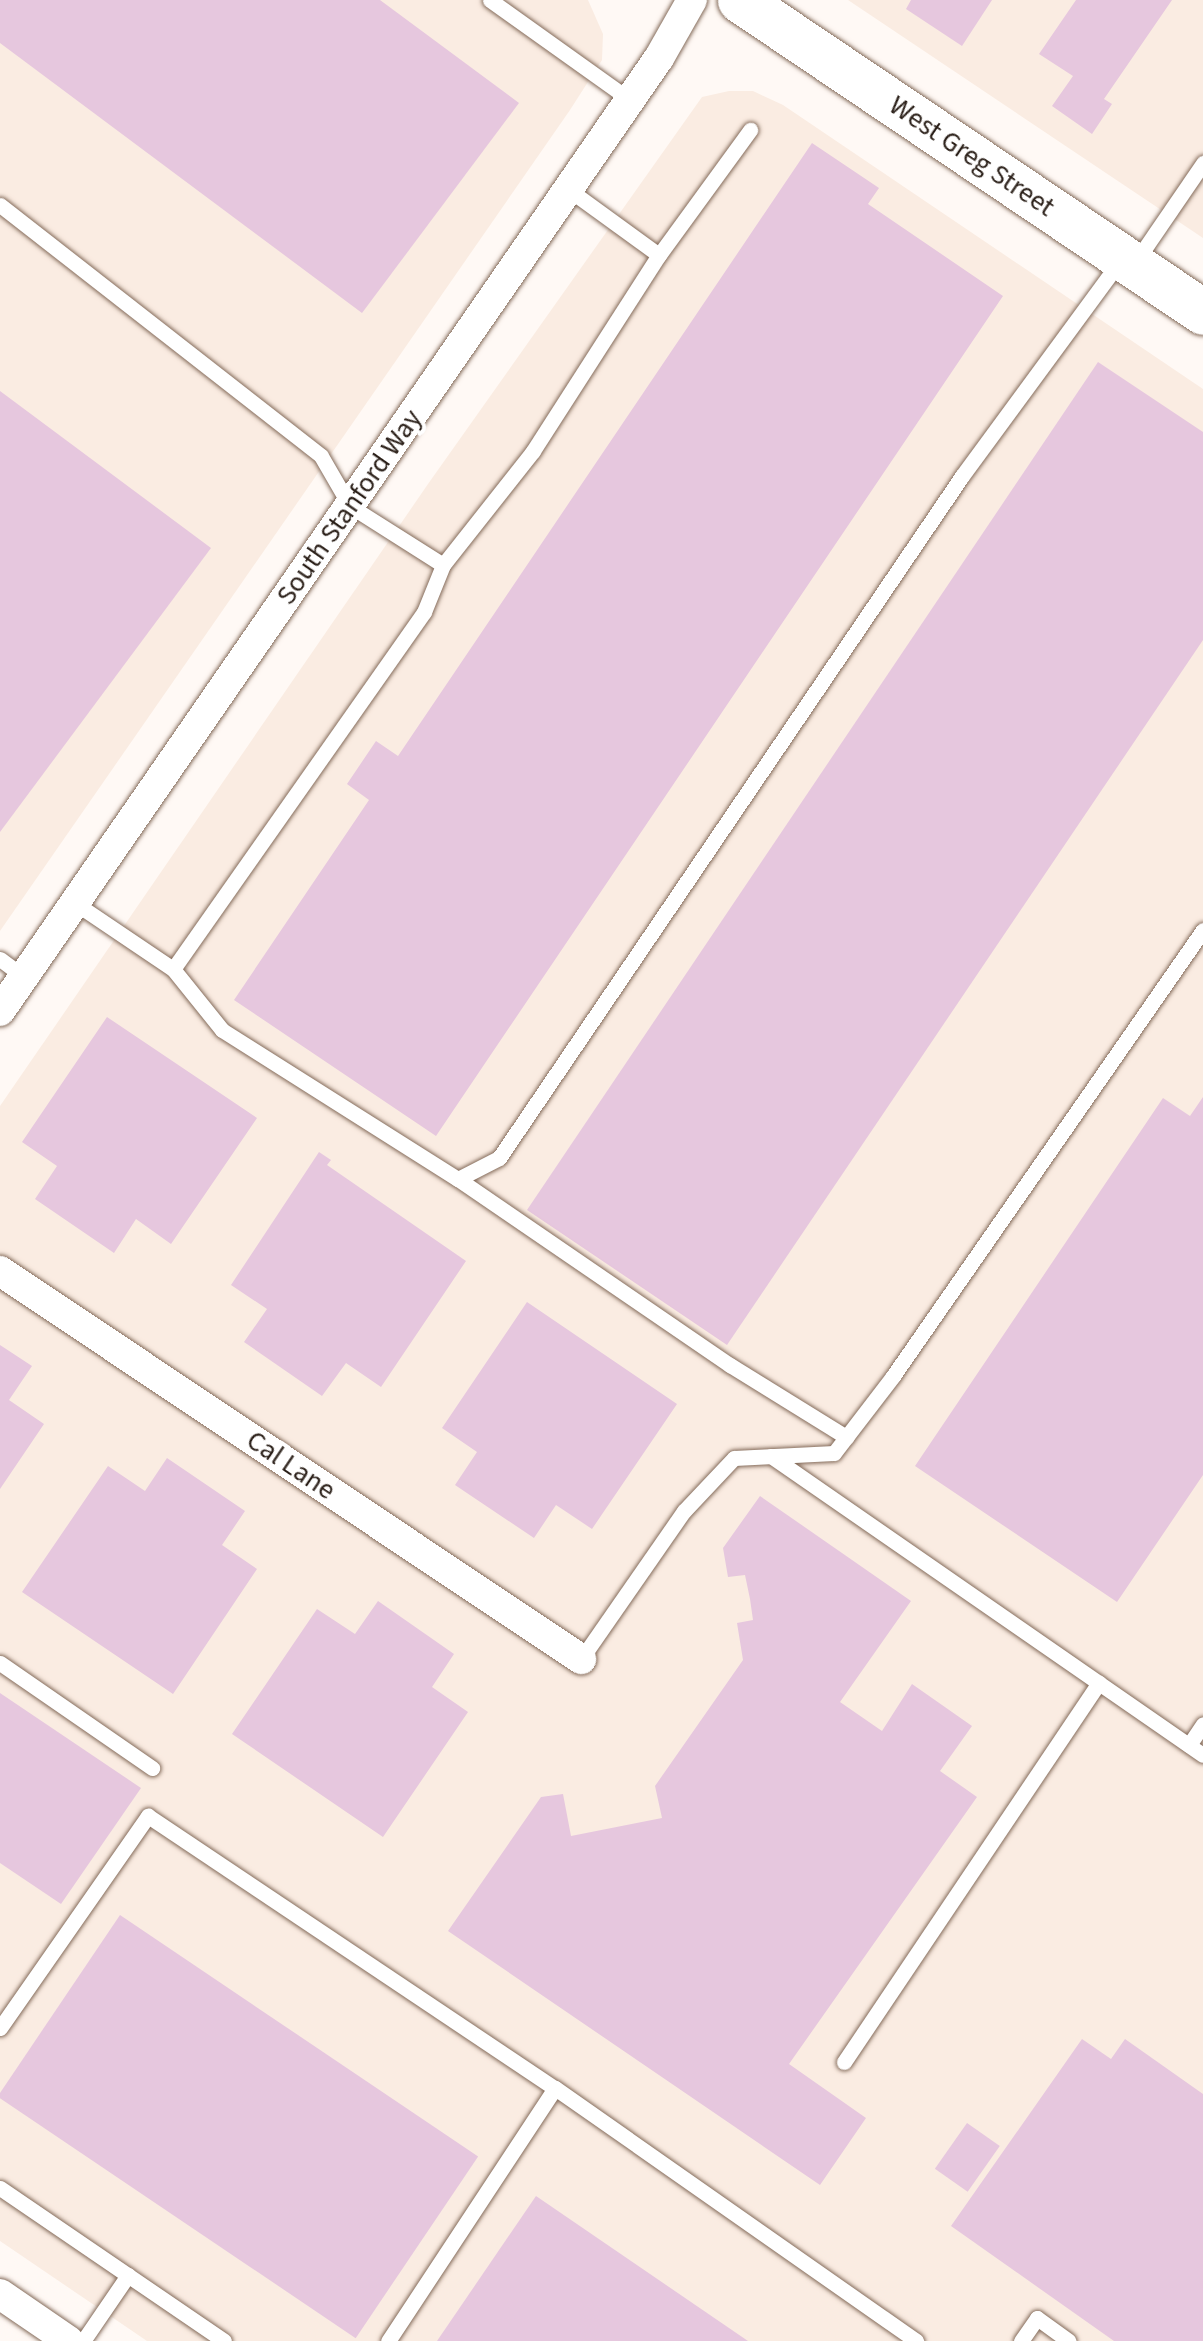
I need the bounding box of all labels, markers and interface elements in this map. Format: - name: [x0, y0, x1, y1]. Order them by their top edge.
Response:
- street label: West Greg Street: [883, 88, 1061, 224]
- street label: South Stanford Way: [269, 403, 429, 611]
- street label: Cal Lane: [240, 1423, 342, 1507]

